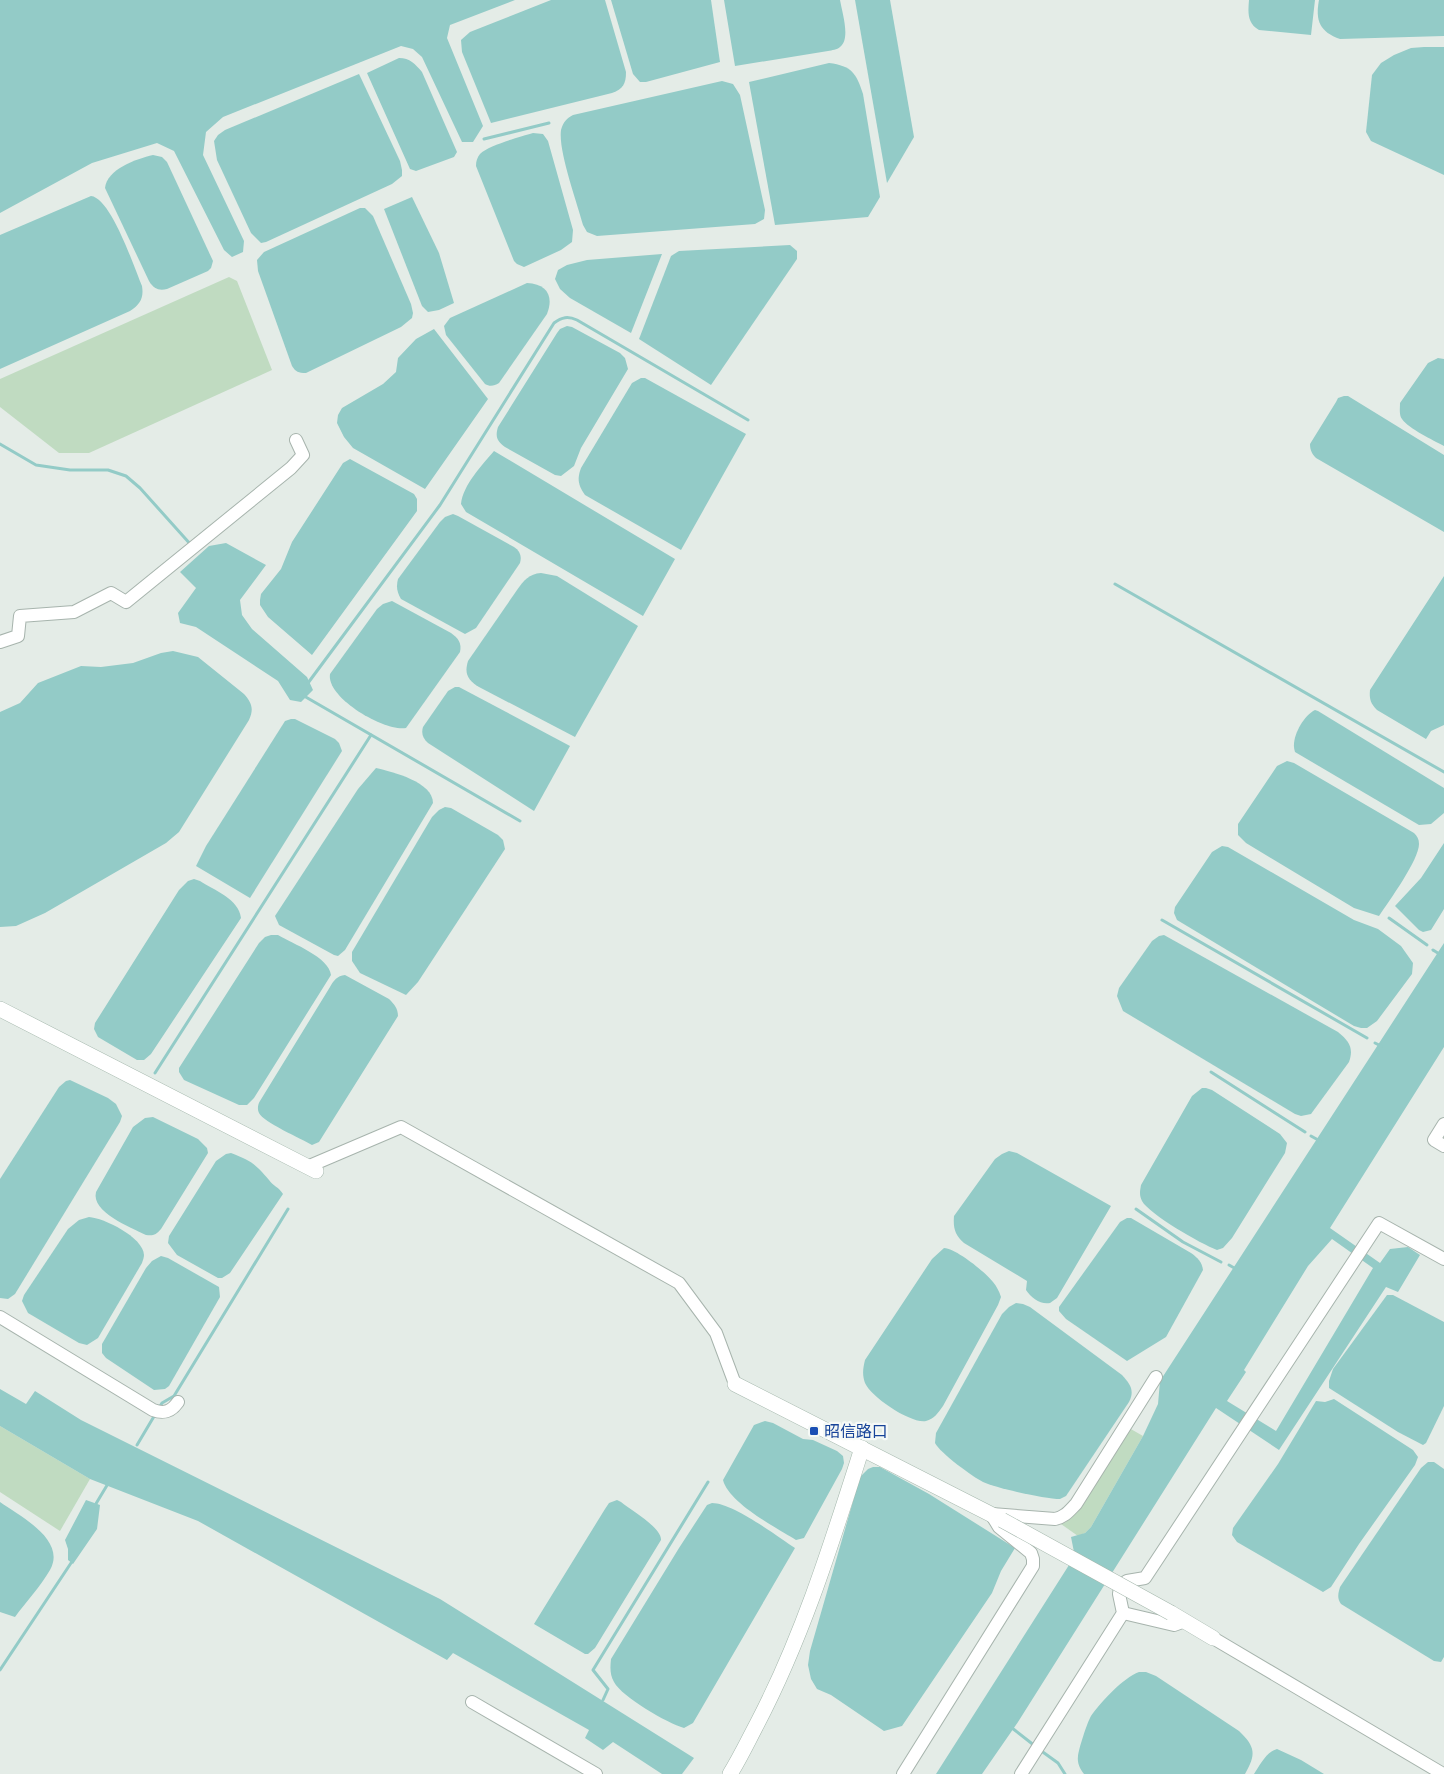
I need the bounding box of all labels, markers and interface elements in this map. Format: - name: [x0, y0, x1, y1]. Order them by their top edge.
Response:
- place label: 昭信路口: [824, 1423, 888, 1440]
- marker: 昭信路口: [808, 1425, 820, 1437]

